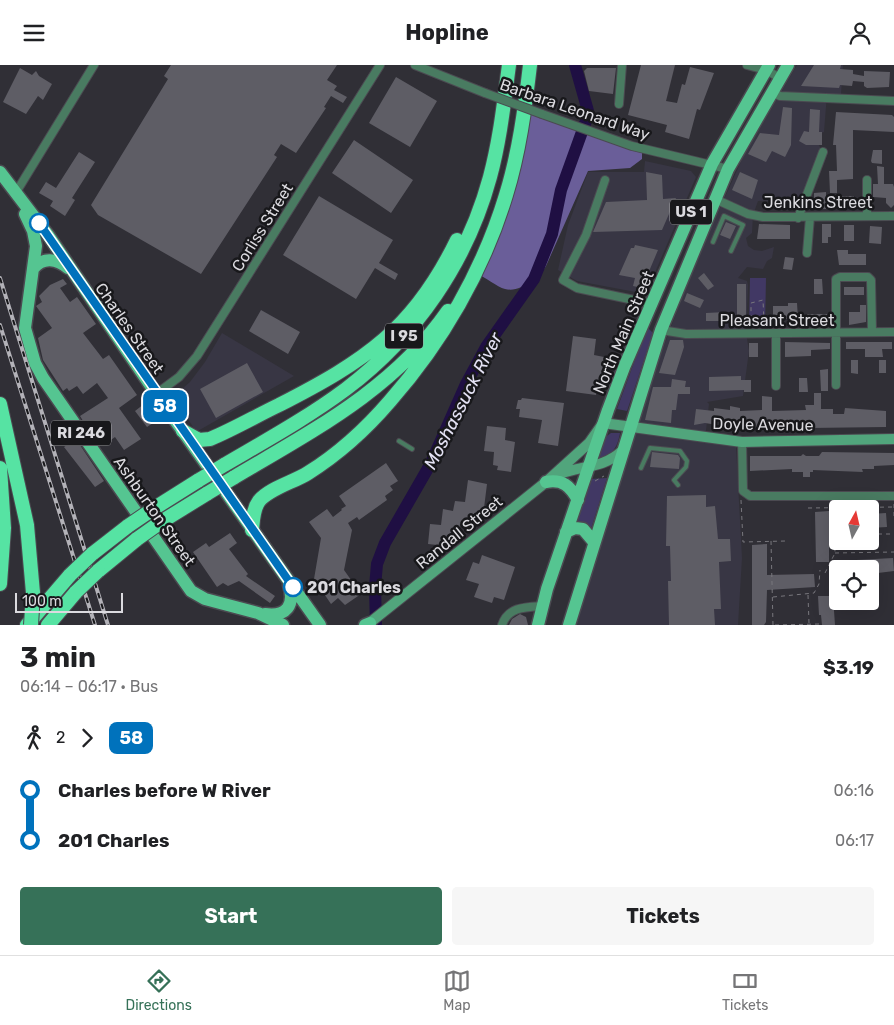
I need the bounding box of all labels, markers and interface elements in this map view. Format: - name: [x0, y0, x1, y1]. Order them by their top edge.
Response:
- icon: menu: [20, 19, 48, 47]
- text: Hopline: [405, 19, 489, 46]
- icon: person: [846, 19, 874, 47]
- street label: Barbara Leonard Way: [497, 75, 652, 144]
- street label: Corliss Street: [228, 180, 297, 275]
- street label: Jenkins Street: [764, 193, 872, 212]
- road number: US 1: [670, 199, 712, 225]
- unlabelled marker: [29, 213, 49, 233]
- street label: North Main Street: [589, 268, 658, 396]
- street label: Charles Street: [91, 279, 168, 377]
- street label: Pleasant Street: [720, 311, 834, 330]
- road number: I 95: [385, 323, 423, 349]
- water label: Moshassuck River: [419, 328, 508, 473]
- line badge: 58: [142, 390, 188, 422]
- text: 58: [153, 395, 177, 417]
- street label: Doyle Avenue: [712, 414, 814, 435]
- road number: RI 246: [51, 421, 111, 445]
- street label: Ashburton Street: [110, 453, 199, 570]
- street label: Randall Street: [412, 492, 506, 573]
- north arrow: [829, 500, 879, 550]
- map controls: [829, 500, 879, 610]
- button: locate: [829, 560, 879, 610]
- marker: 201 Charles: [283, 577, 303, 597]
- place label: 201 Charles: [307, 578, 401, 597]
- scale bar: [15, 590, 122, 613]
- text: 100 m: [22, 593, 62, 610]
- text: 3 min: [20, 641, 96, 674]
- text: $3.19: [823, 656, 874, 679]
- text: 06:14 – 06:17 · Bus: [20, 677, 158, 696]
- icon: walk: [20, 724, 48, 752]
- icon: forward: [73, 724, 101, 752]
- text: 58: [119, 727, 143, 749]
- text: 2: [56, 728, 65, 747]
- text: Charles before W River: [58, 779, 271, 802]
- text: 06:16: [834, 781, 874, 800]
- text: 201 Charles: [58, 829, 170, 852]
- text: 06:17: [835, 831, 874, 850]
- button: Start: [20, 887, 442, 945]
- button: Tickets: [452, 887, 874, 945]
- tab: Directions: [126, 967, 192, 1014]
- tab: Map: [443, 967, 471, 1014]
- tab: Tickets: [722, 967, 768, 1014]

